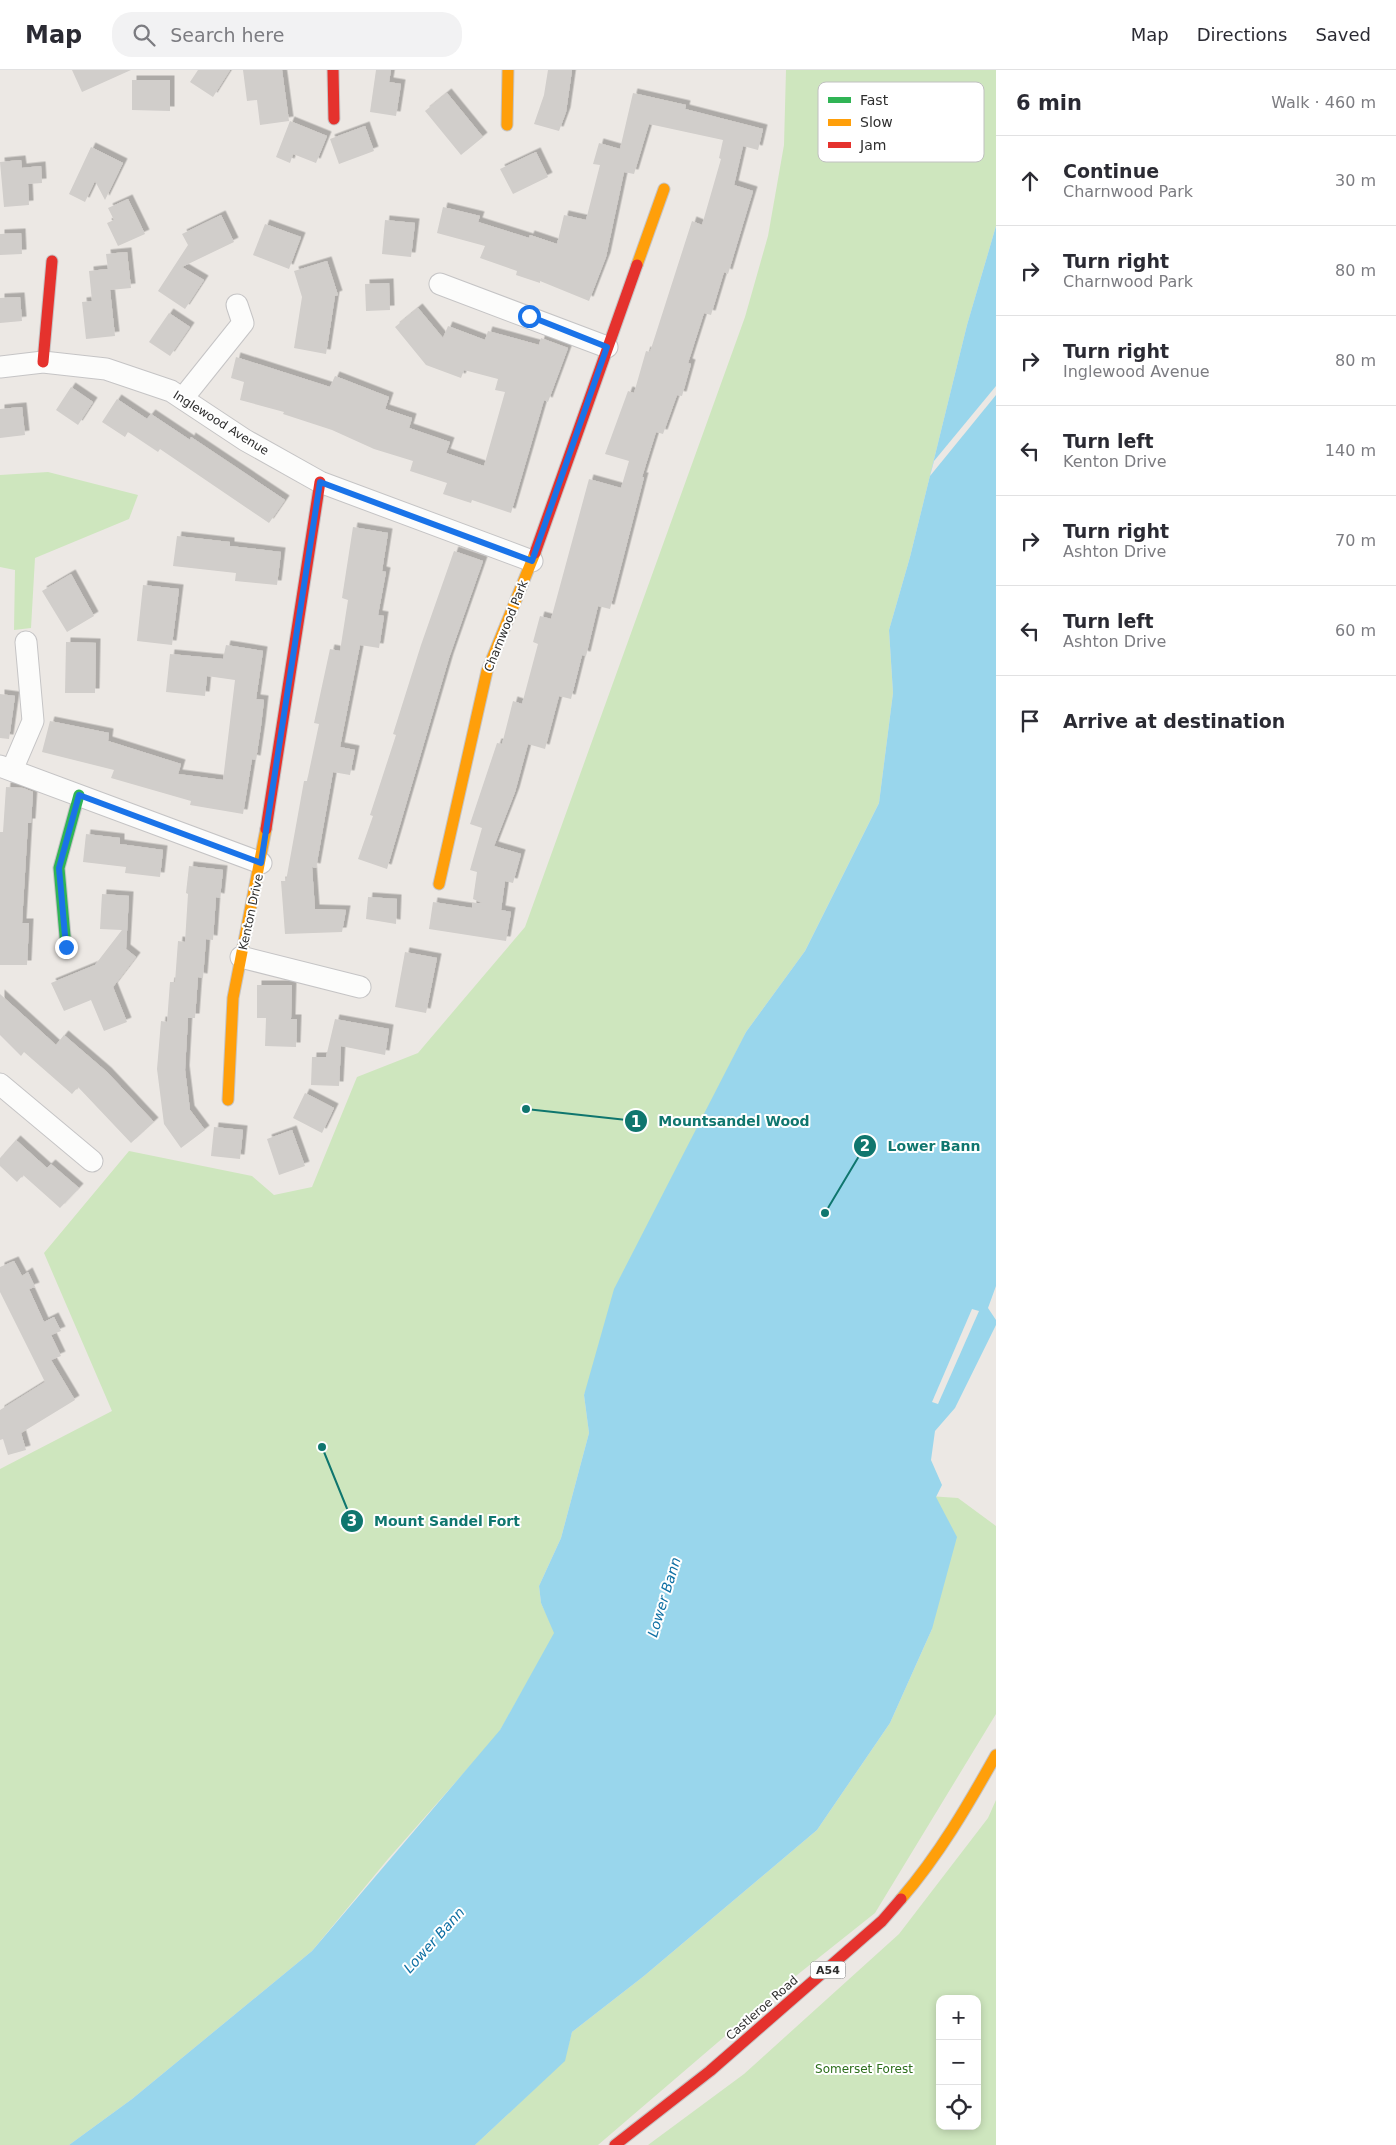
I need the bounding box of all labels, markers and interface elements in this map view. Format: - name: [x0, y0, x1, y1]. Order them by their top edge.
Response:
- search box: [112, 12, 462, 57]
- text: Map: [25, 21, 82, 49]
- icon: search: [130, 21, 158, 49]
- text: Search here: [170, 24, 284, 46]
- text: Map: [1131, 24, 1169, 45]
- text: Directions: [1197, 24, 1287, 45]
- text: Saved: [1315, 24, 1371, 45]
- legend: [818, 82, 984, 162]
- text: 6 min: [1016, 91, 1082, 115]
- text: Fast: [860, 92, 889, 108]
- text: Walk · 460 m: [1271, 93, 1376, 112]
- text: Slow: [860, 114, 893, 130]
- text: Jam: [859, 137, 886, 153]
- text: Continue: [1063, 160, 1159, 182]
- icon: ahead: [1016, 167, 1044, 195]
- text: 30 m: [1335, 171, 1376, 190]
- text: Charnwood Park: [1063, 182, 1193, 201]
- text: Turn right: [1063, 250, 1169, 272]
- icon: right: [1016, 257, 1044, 285]
- text: 80 m: [1335, 261, 1376, 280]
- text: Charnwood Park: [1063, 272, 1193, 291]
- route start: [518, 305, 541, 328]
- text: Turn right: [1063, 340, 1169, 362]
- icon: right: [1016, 347, 1044, 375]
- text: 80 m: [1335, 351, 1376, 370]
- text: Inglewood Avenue: [1063, 362, 1210, 381]
- street label: Inglewood Avenue: [171, 388, 271, 458]
- text: Turn left: [1063, 430, 1154, 452]
- icon: left: [1016, 437, 1044, 465]
- text: 140 m: [1325, 441, 1376, 460]
- text: Kenton Drive: [1063, 452, 1167, 471]
- text: Turn right: [1063, 520, 1169, 542]
- icon: right: [1016, 527, 1044, 555]
- text: 70 m: [1335, 531, 1376, 550]
- text: Ashton Drive: [1063, 542, 1166, 561]
- street label: Charnwood Park: [481, 578, 531, 674]
- text: Turn left: [1063, 610, 1154, 632]
- icon: left: [1016, 617, 1044, 645]
- text: 60 m: [1335, 621, 1376, 640]
- text: Ashton Drive: [1063, 632, 1166, 651]
- icon: arrive: [1016, 707, 1044, 735]
- text: Arrive at destination: [1063, 710, 1285, 732]
- street label: Kenton Drive: [236, 873, 266, 951]
- route end: [55, 936, 78, 959]
- callout: Mountsandel Wood: [624, 1107, 820, 1136]
- text: 1: [631, 1113, 641, 1131]
- text: Mountsandel Wood: [658, 1113, 810, 1129]
- callout: Lower Bann: [852, 1131, 990, 1160]
- text: 2: [860, 1137, 870, 1155]
- text: Lower Bann: [888, 1138, 980, 1154]
- callout: Mount Sandel Fort: [339, 1506, 530, 1535]
- text: 3: [347, 1512, 357, 1530]
- text: Mount Sandel Fort: [374, 1513, 520, 1529]
- water label: Lower Bann: [644, 1555, 684, 1639]
- water label: Lower Bann: [400, 1904, 468, 1976]
- road number: A54: [810, 1962, 846, 1978]
- street label: Castleroe Road: [723, 1973, 801, 2043]
- map controls: [936, 1995, 981, 2130]
- button: +: [936, 1995, 981, 2040]
- button: −: [936, 2040, 981, 2085]
- park label: Somerset Forest: [815, 2062, 913, 2076]
- button: locate: [936, 2085, 981, 2130]

